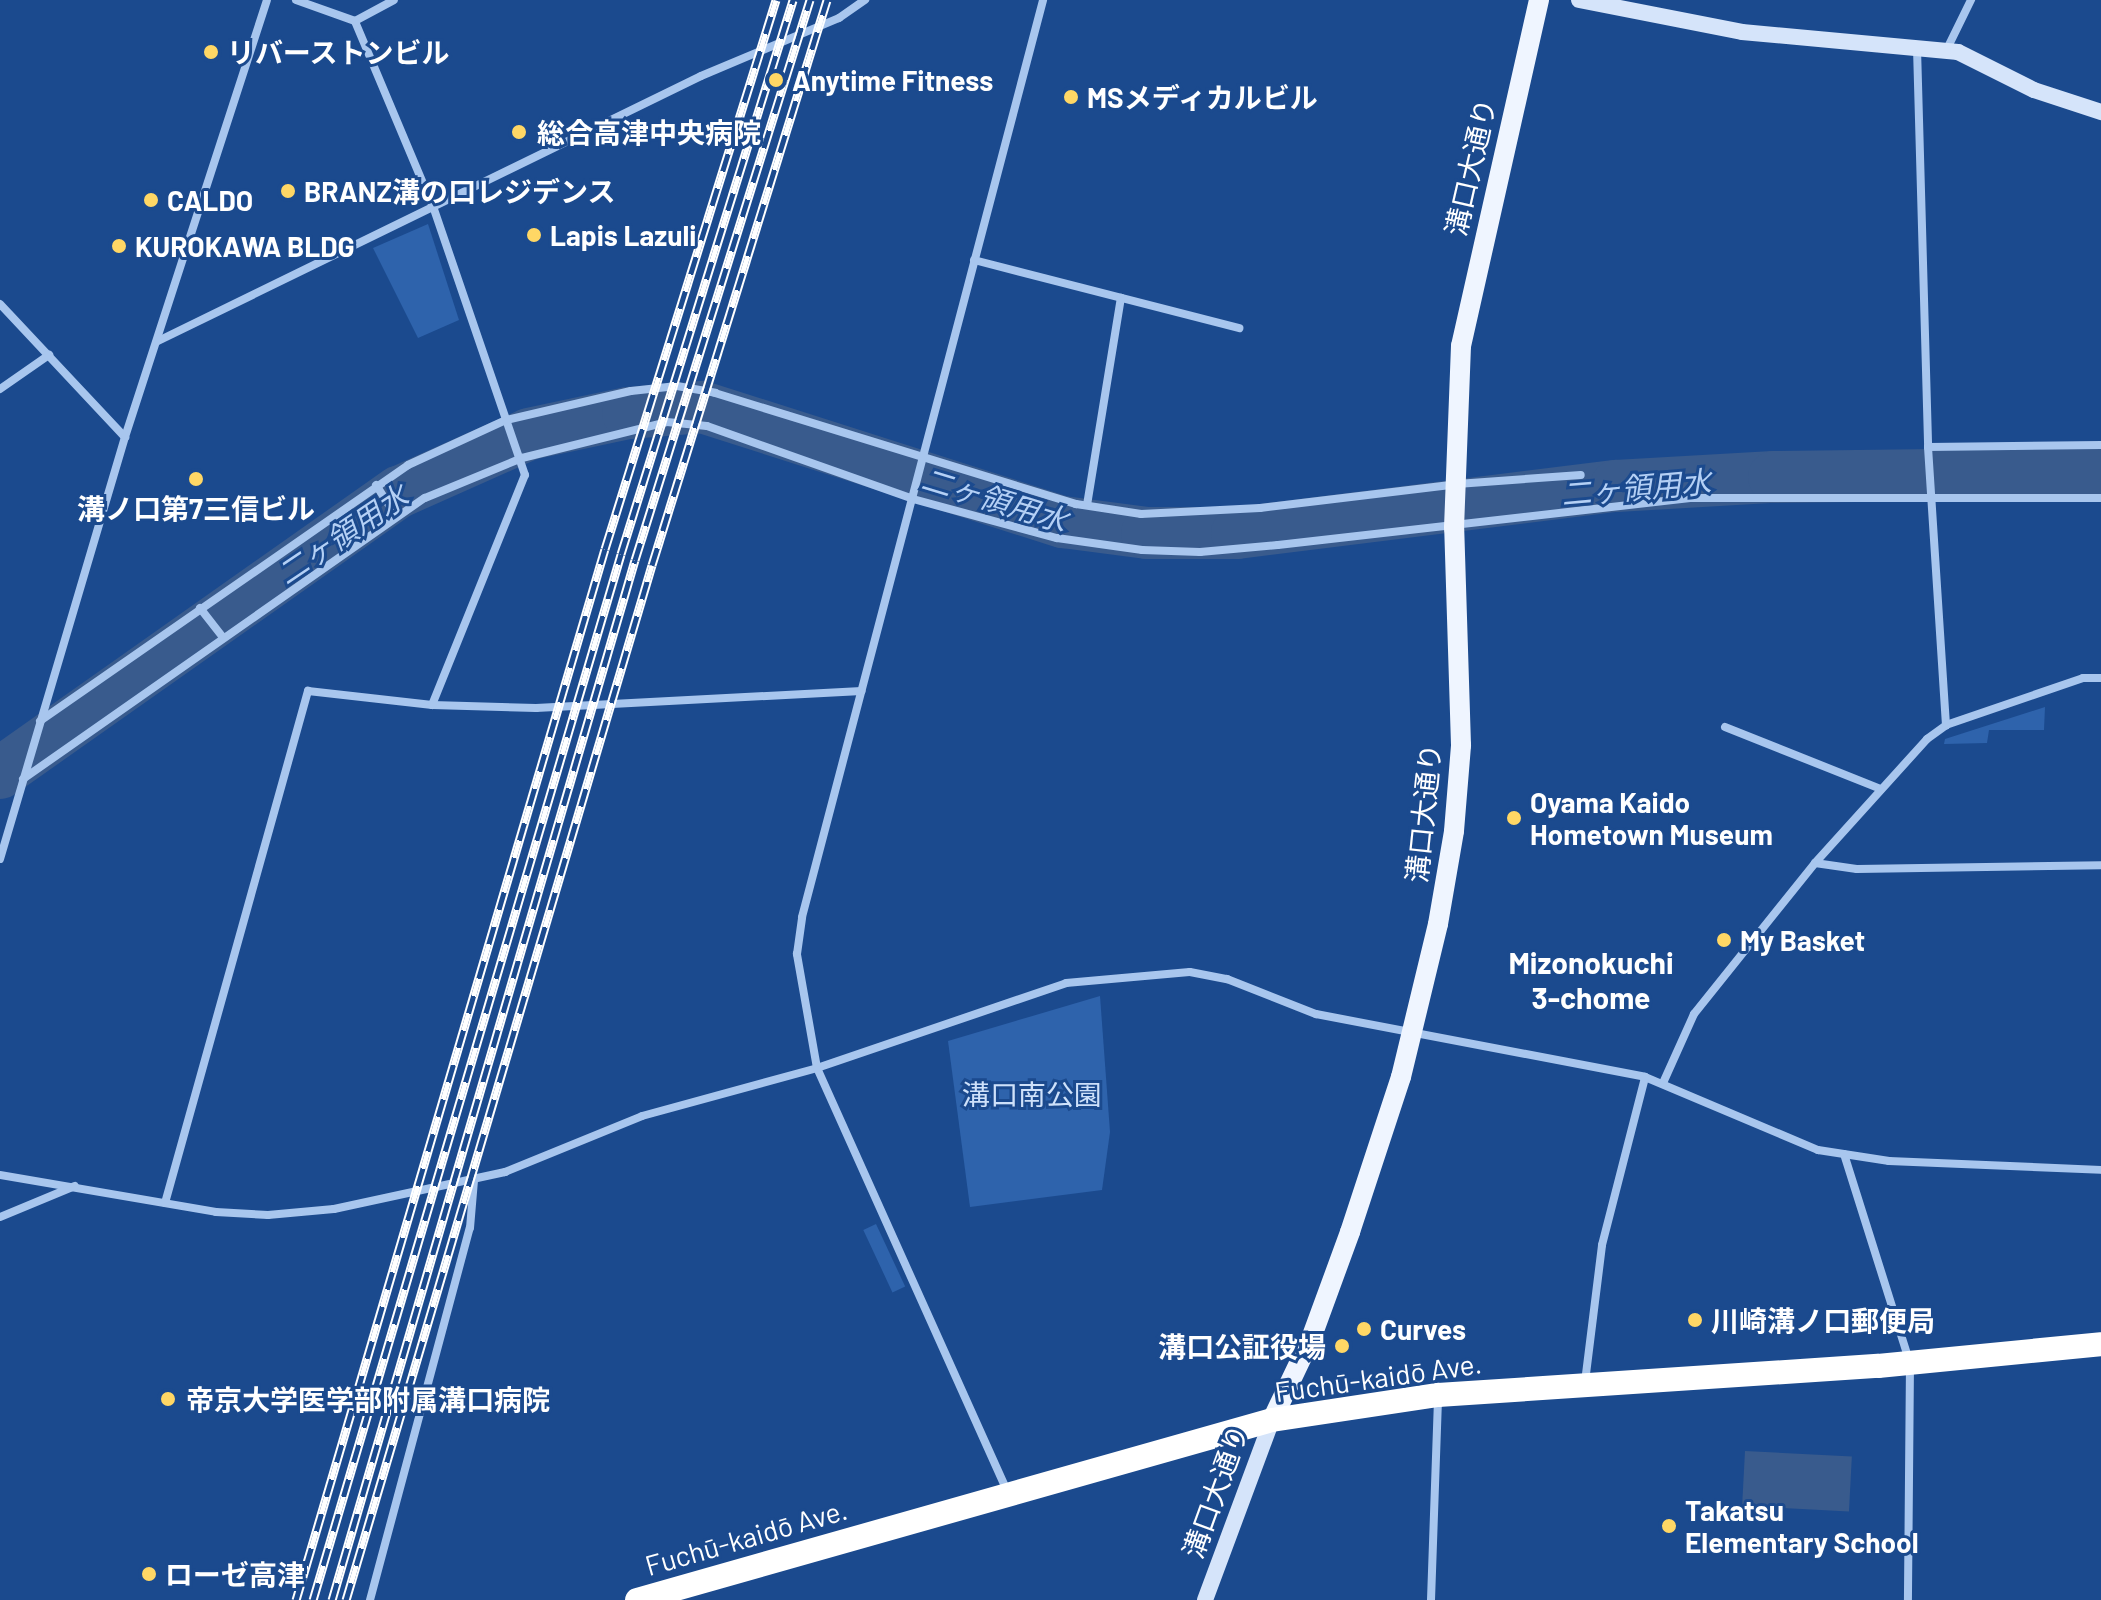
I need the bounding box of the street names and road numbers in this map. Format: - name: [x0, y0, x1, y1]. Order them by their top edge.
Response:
- street label: 溝口大通り: [1438, 95, 1502, 239]
- street label: 溝口大通り: [1399, 742, 1447, 884]
- street label: Fuchū-kaidō Ave.: [1272, 1346, 1484, 1408]
- street label: 溝口大通り: [1175, 1419, 1255, 1563]
- street label: Fuchū-kaidō Ave.: [641, 1492, 851, 1582]

